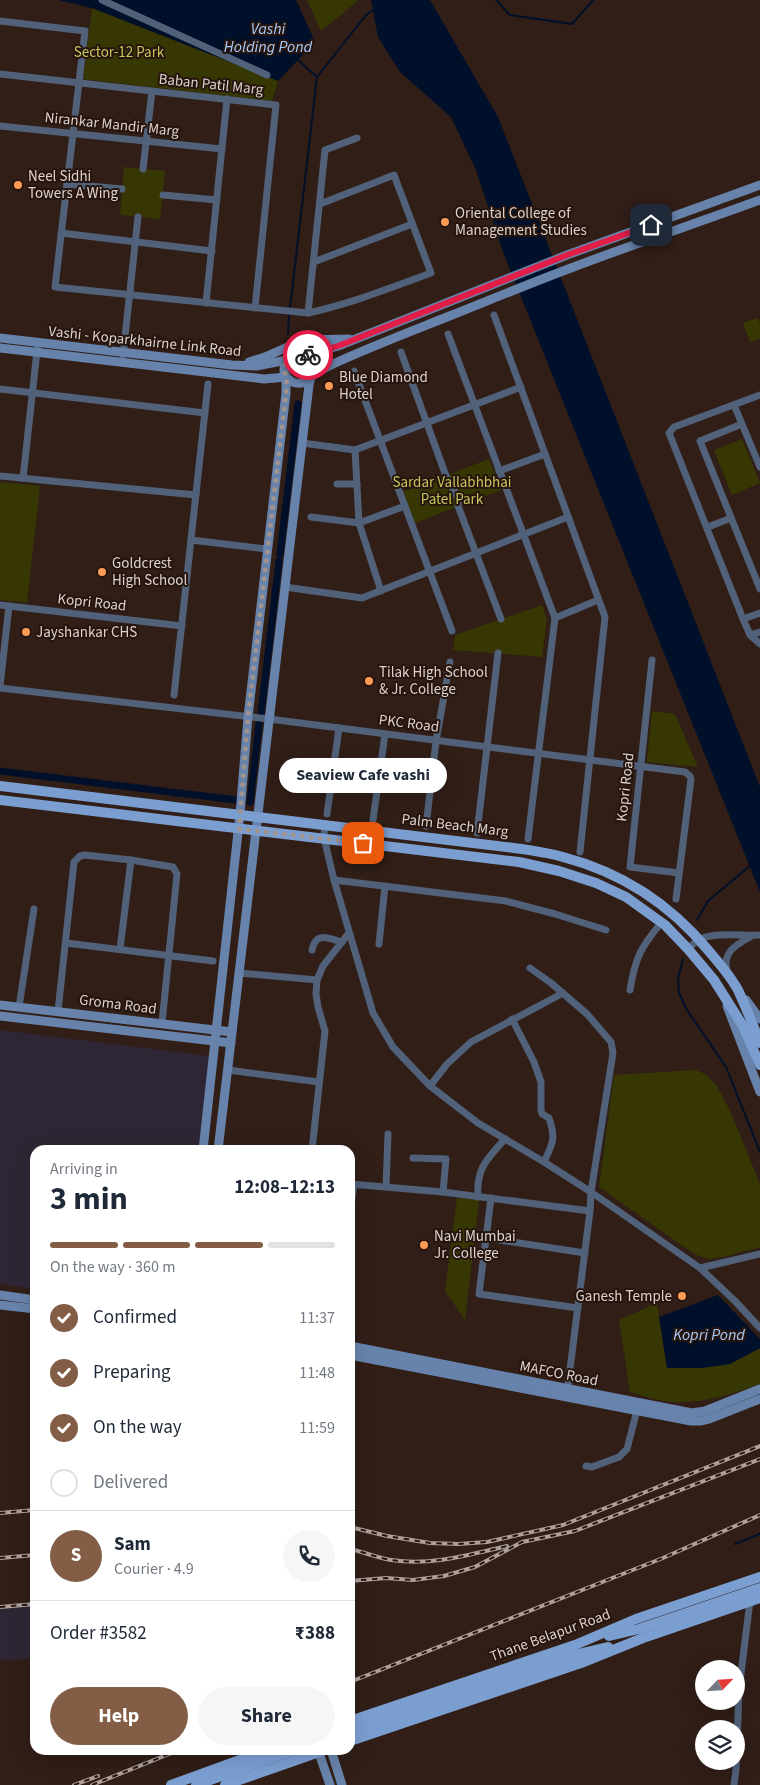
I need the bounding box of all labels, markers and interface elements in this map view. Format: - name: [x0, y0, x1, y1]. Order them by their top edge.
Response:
- water label: Vashi Holding Pond: [224, 18, 313, 58]
- park label: Sector-12 Park: [74, 42, 165, 63]
- street label: Baban Patil Marg: [158, 69, 265, 100]
- street label: Nirankar Mandir Marg: [44, 107, 181, 142]
- place label: Neel Sidhi Towers A Wing: [28, 166, 119, 204]
- marker: Neel Sidhi Towers A Wing: [12, 179, 24, 191]
- place label: Oriental College of Management Studies: [455, 203, 587, 241]
- pin: [630, 204, 672, 246]
- icon: home: [637, 211, 665, 239]
- marker: Oriental College of Management Studies: [439, 216, 451, 228]
- street label: Vashi - Koparkhairne Link Road: [47, 321, 242, 362]
- courier: [283, 330, 333, 380]
- icon: bike: [294, 341, 322, 369]
- place label: Blue Diamond Hotel: [339, 367, 428, 405]
- marker: Blue Diamond Hotel: [323, 380, 335, 392]
- park label: Sardar Vallabhbhai Patel Park: [392, 472, 512, 510]
- place label: Goldcrest High School: [112, 553, 187, 591]
- marker: Goldcrest High School: [96, 566, 108, 578]
- street label: Kopri Road: [56, 588, 127, 617]
- place label: Jayshankar CHS: [36, 622, 137, 643]
- marker: Jayshankar CHS: [20, 626, 32, 638]
- place label: Tilak High School & Jr. College: [379, 662, 488, 700]
- marker: Tilak High School & Jr. College: [363, 675, 375, 687]
- street label: PKC Road: [378, 709, 440, 738]
- street label: Kopri Road: [611, 752, 640, 823]
- callout: Seaview Cafe vashi: [279, 758, 447, 793]
- text: Seaview Cafe vashi: [296, 764, 430, 786]
- street label: Palm Beach Marg: [400, 809, 510, 843]
- pin: [342, 822, 384, 864]
- icon: bag: [349, 829, 377, 857]
- street label: Groma Road: [78, 989, 158, 1020]
- text: Arriving in: [50, 1158, 118, 1180]
- text: 12:08–12:13: [234, 1174, 335, 1201]
- text: 3 min: [50, 1176, 128, 1222]
- place label: Navi Mumbai Jr. College: [434, 1226, 516, 1264]
- marker: Navi Mumbai Jr. College: [418, 1239, 430, 1251]
- text: On the way · 360 m: [50, 1256, 175, 1278]
- place label: Ganesh Temple: [576, 1286, 672, 1307]
- marker: Ganesh Temple: [676, 1290, 688, 1302]
- icon: check: [50, 1304, 78, 1332]
- text: Confirmed: [93, 1304, 177, 1331]
- text: 11:37: [299, 1307, 335, 1329]
- water label: Kopri Pond: [673, 1324, 745, 1346]
- street label: MAFCO Road: [518, 1356, 600, 1391]
- icon: check: [50, 1359, 78, 1387]
- text: Preparing: [93, 1359, 171, 1386]
- text: 11:48: [299, 1362, 335, 1384]
- icon: check: [50, 1414, 78, 1442]
- text: On the way: [93, 1414, 182, 1441]
- text: 11:59: [299, 1417, 335, 1439]
- text: Delivered: [93, 1469, 168, 1496]
- button: phone: [283, 1530, 335, 1582]
- text: Sam: [114, 1531, 151, 1558]
- text: S: [71, 1542, 81, 1569]
- text: Courier · 4.9: [114, 1558, 194, 1580]
- street label: Thane Belapur Road: [487, 1604, 613, 1667]
- text: Order #3582: [50, 1620, 147, 1647]
- text: ₹388: [295, 1620, 335, 1647]
- north arrow: [695, 1660, 745, 1710]
- map controls: [695, 1660, 745, 1770]
- button: Help: [50, 1687, 188, 1745]
- button: Share: [198, 1687, 335, 1745]
- button: layers: [695, 1720, 745, 1770]

